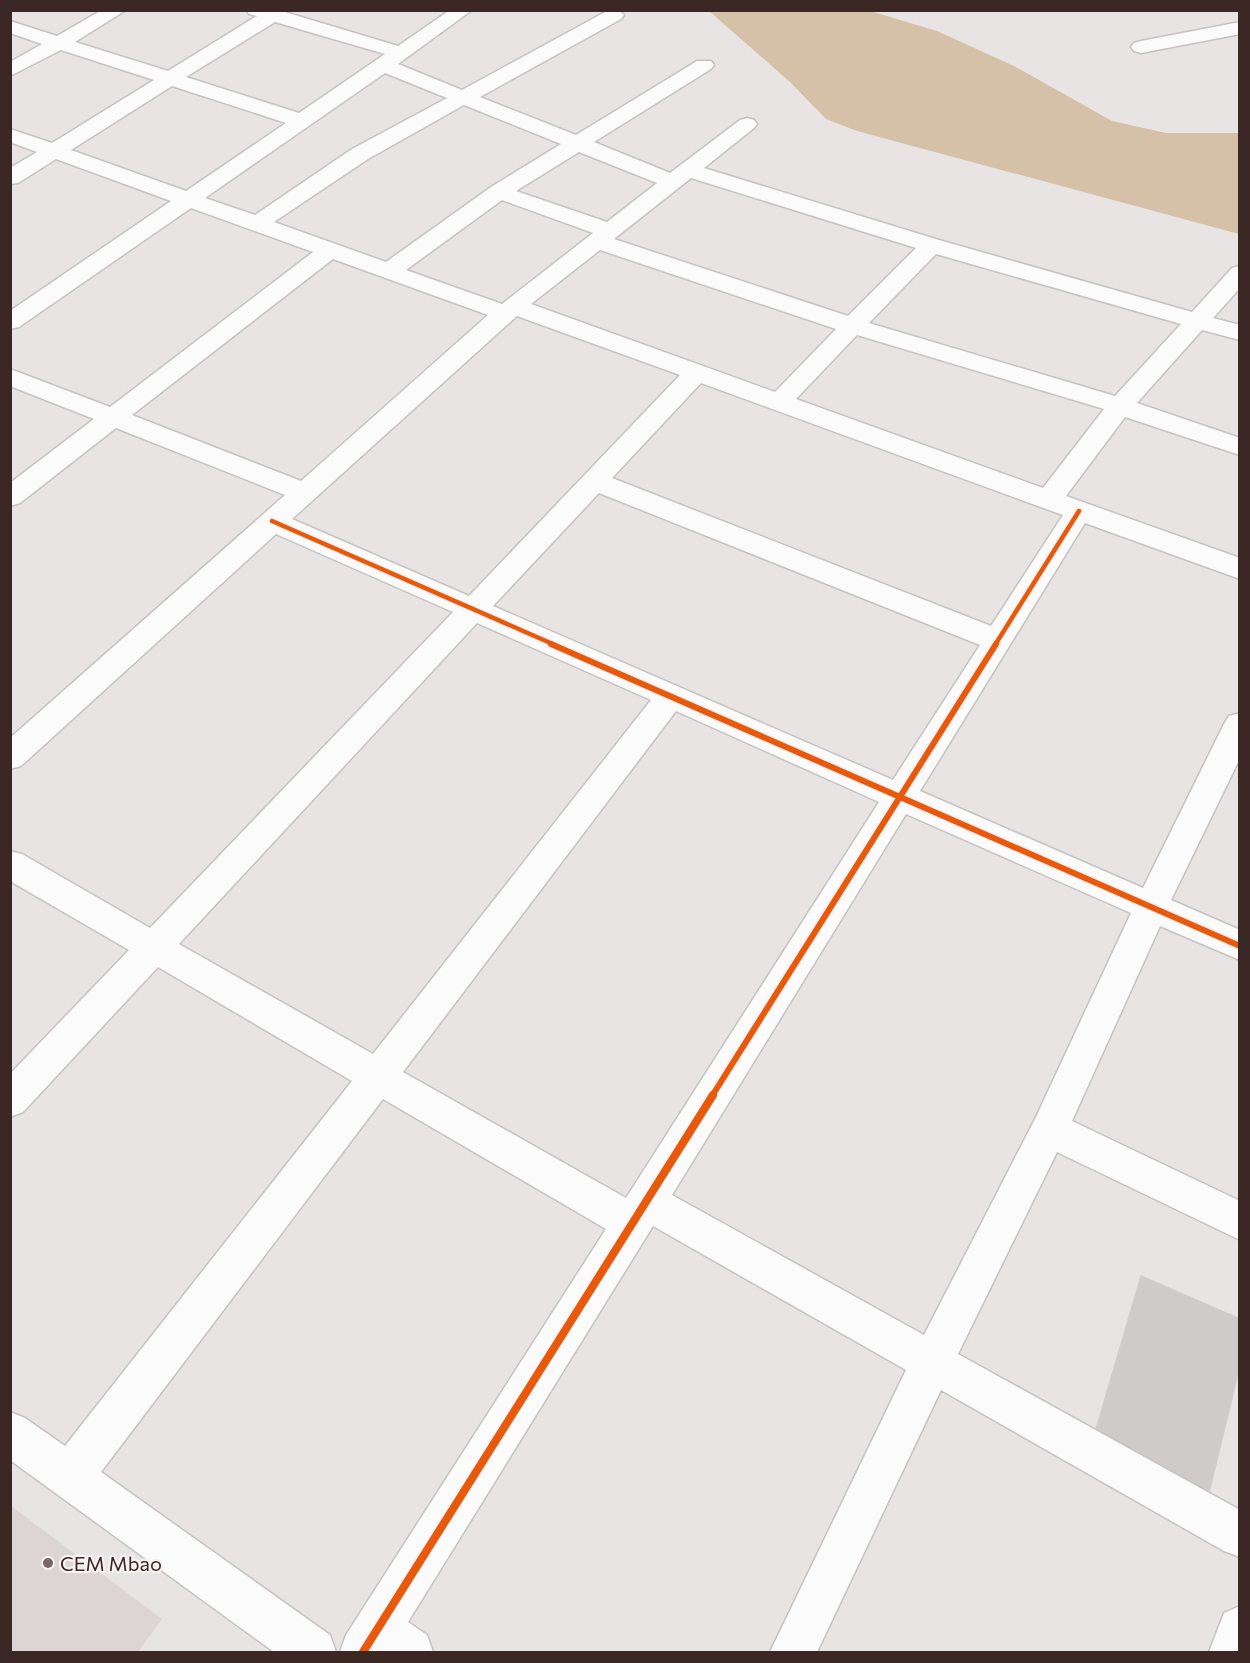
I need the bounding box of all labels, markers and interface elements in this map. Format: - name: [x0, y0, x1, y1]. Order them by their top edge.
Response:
- place label: CEM Mbao: [60, 1551, 162, 1575]
- marker: CEM Mbao: [41, 1556, 55, 1570]

